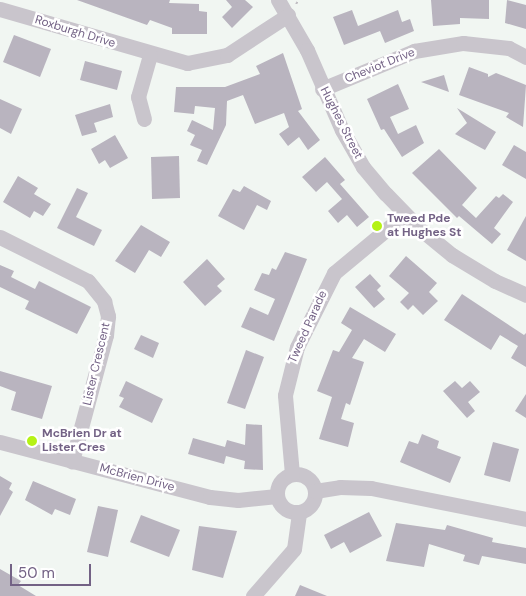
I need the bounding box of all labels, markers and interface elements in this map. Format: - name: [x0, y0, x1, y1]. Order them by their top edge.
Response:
- street label: Roxburgh Drive: [33, 13, 117, 51]
- street label: Cheviot Drive: [343, 45, 417, 87]
- street label: Hughes Street: [317, 85, 365, 161]
- place label: Tweed Pde at Hughes St: [387, 212, 461, 240]
- marker: Tweed Pde at Hughes St: [371, 220, 383, 232]
- street label: Tweed Parade: [286, 288, 330, 366]
- street label: Lister Crescent: [80, 321, 114, 407]
- place label: McBrien Dr at Lister Cres: [42, 427, 122, 455]
- marker: McBrien Dr at Lister Cres: [26, 435, 38, 447]
- street label: McBrien Drive: [98, 461, 176, 495]
- scale bar: [12, 554, 94, 586]
- text: 50 m: [18, 563, 55, 583]

